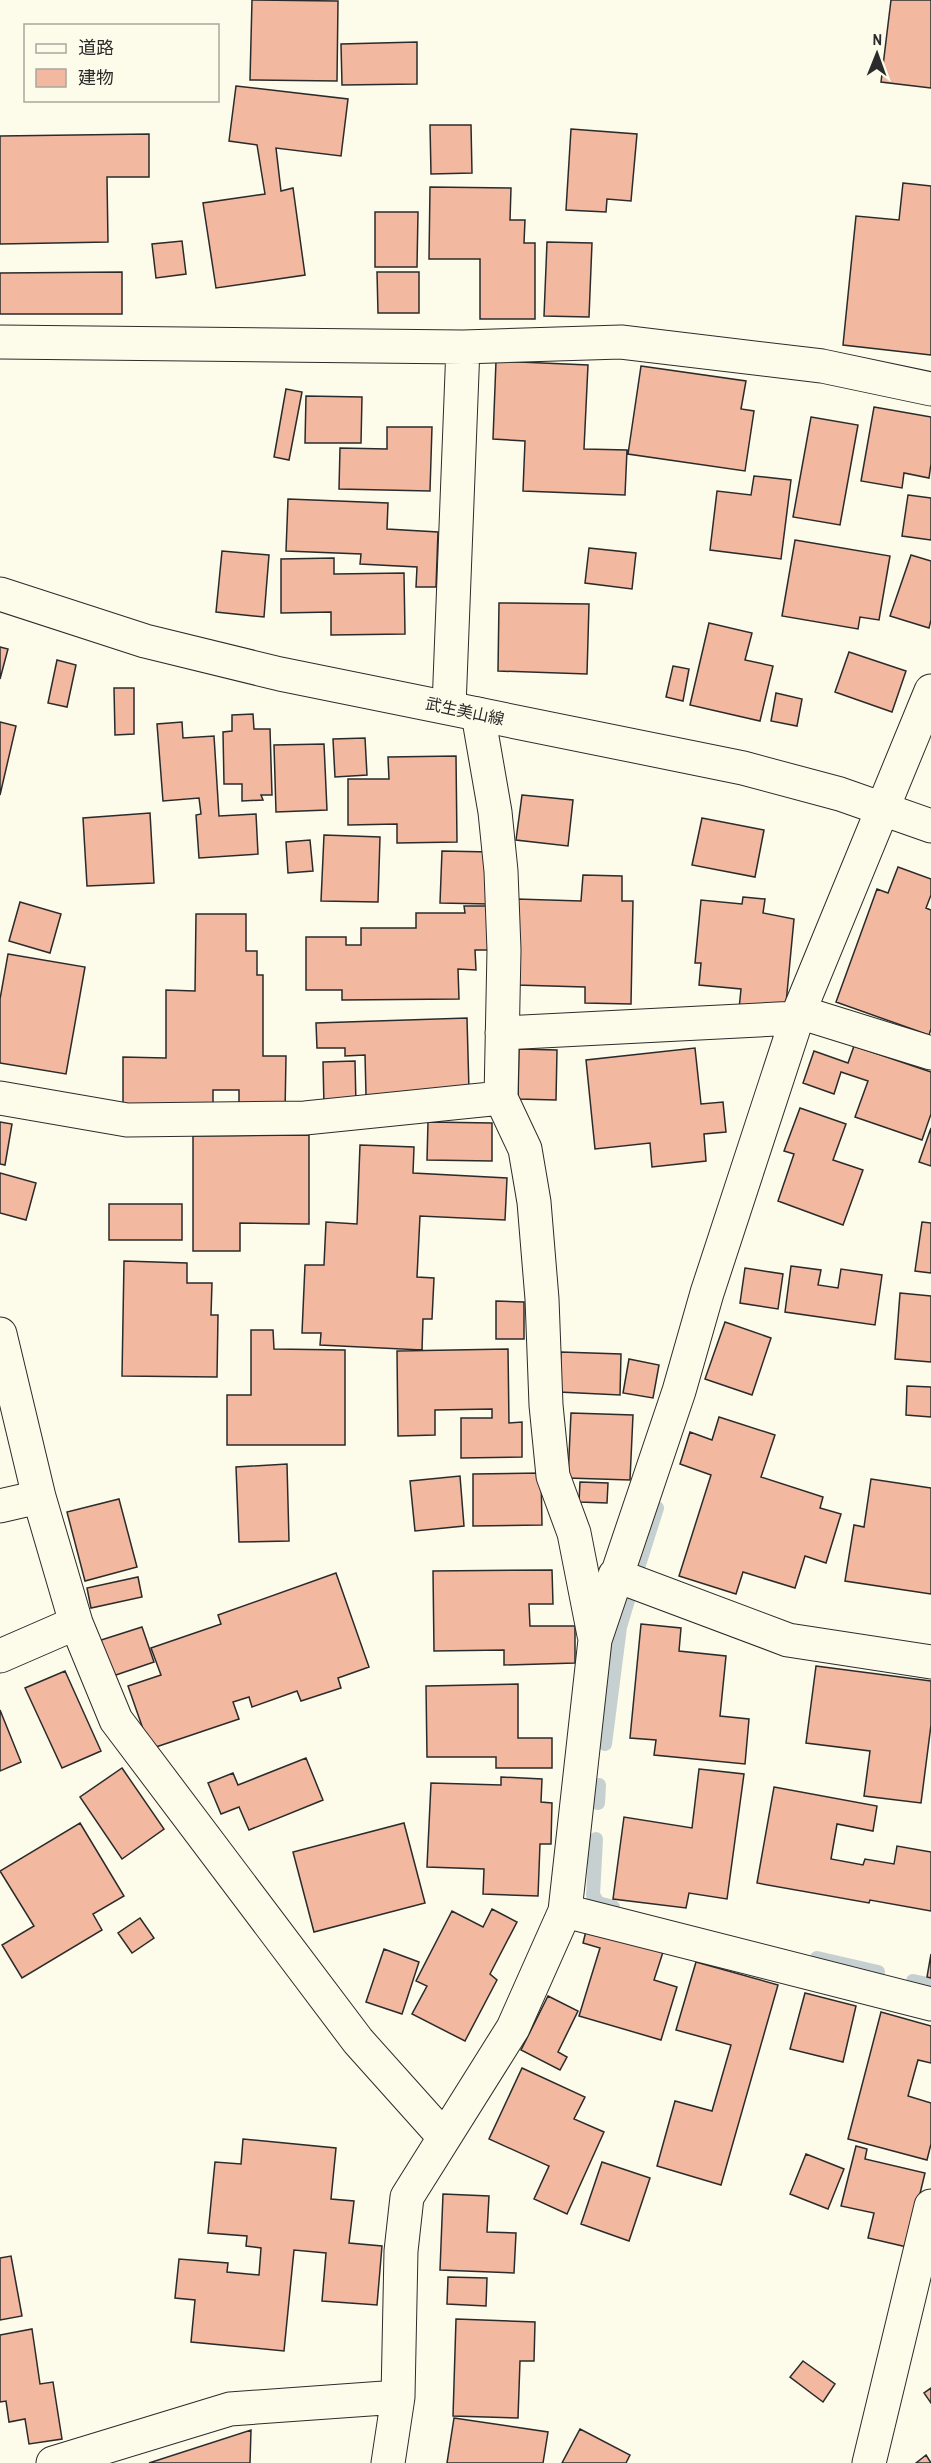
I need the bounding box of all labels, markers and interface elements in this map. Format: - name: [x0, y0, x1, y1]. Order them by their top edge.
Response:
- legend: [24, 24, 219, 102]
- north arrow: [847, 24, 907, 84]
- text: N: [872, 28, 882, 50]
- text: 道路: [78, 35, 114, 60]
- text: 建物: [78, 65, 114, 90]
- street label: 武生美山線: [424, 692, 506, 730]

